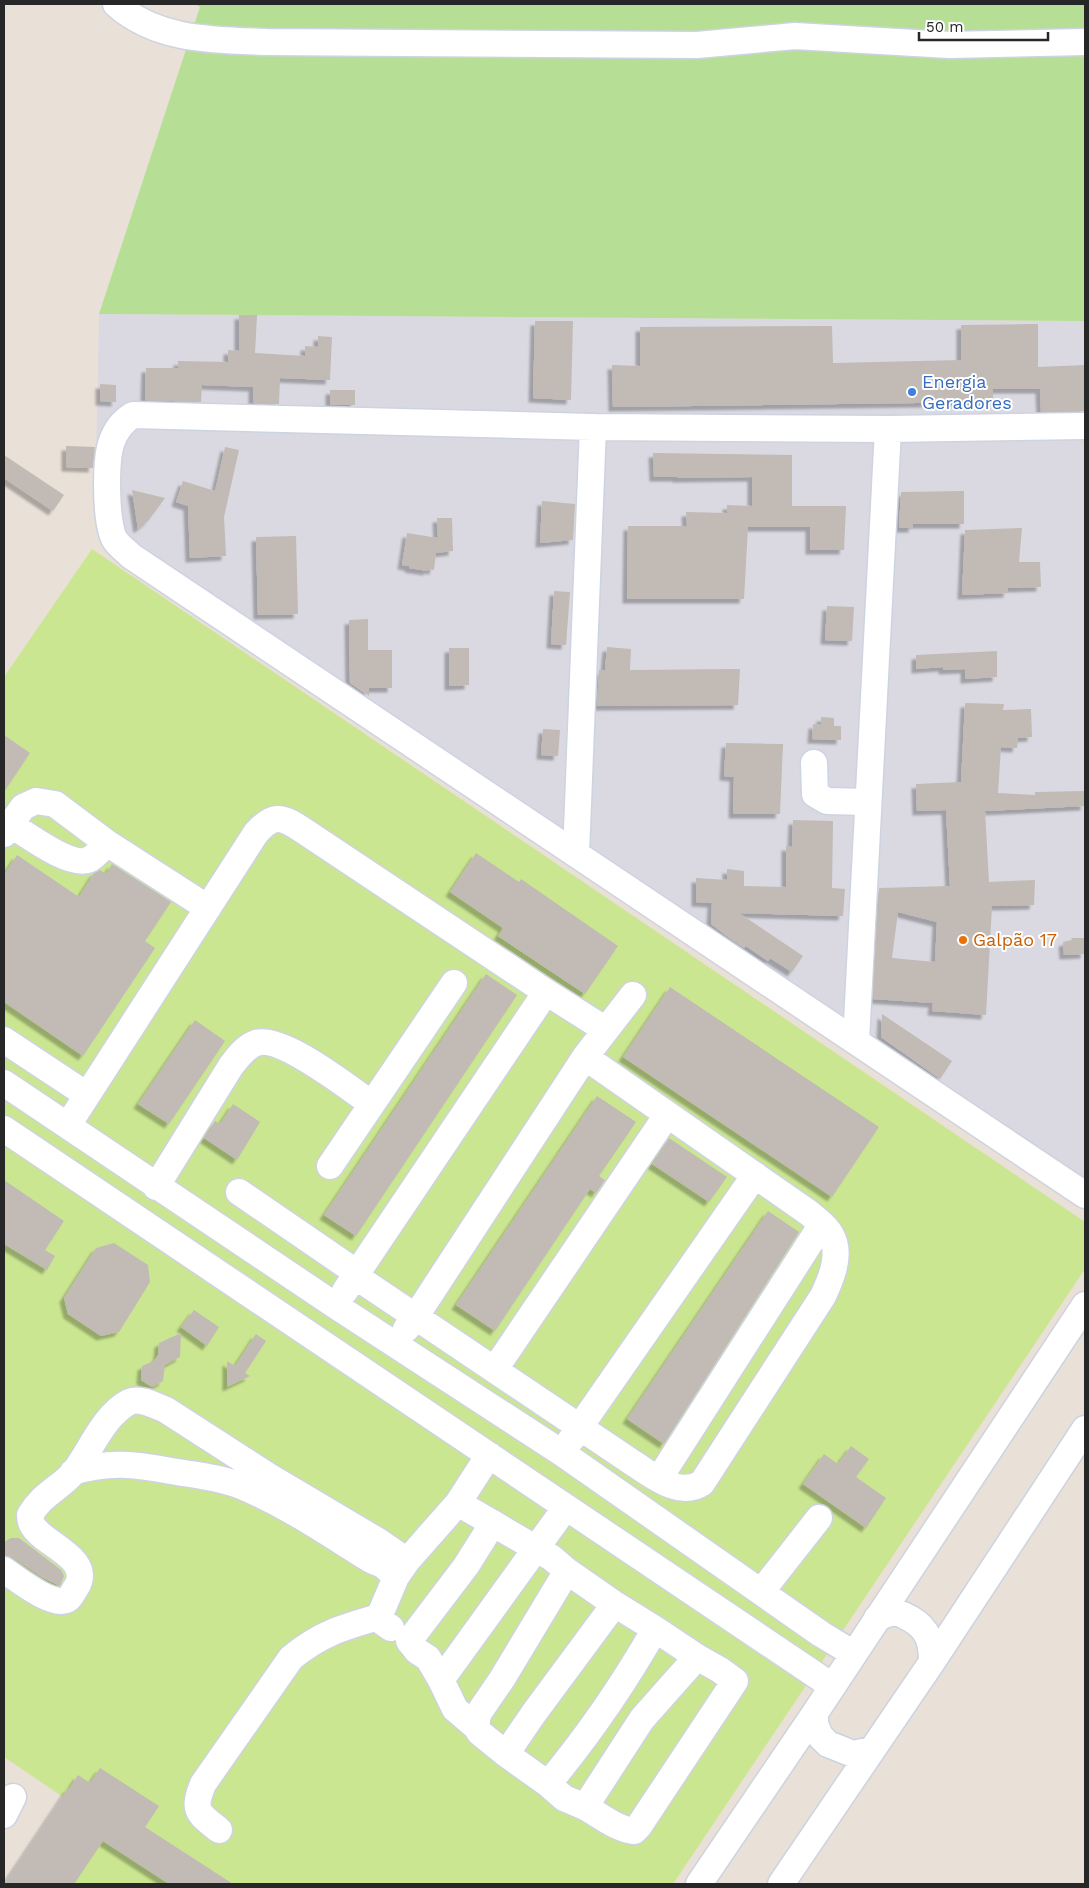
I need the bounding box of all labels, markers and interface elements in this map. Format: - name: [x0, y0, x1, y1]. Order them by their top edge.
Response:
- scale bar: [919, 10, 1048, 42]
- text: 50 m: [926, 18, 963, 36]
- place label: Energia Geradores: [922, 371, 1012, 413]
- marker: Energia Geradores: [906, 386, 918, 398]
- place label: Galpão 17: [973, 929, 1057, 950]
- marker: Galpão 17: [957, 934, 969, 946]

